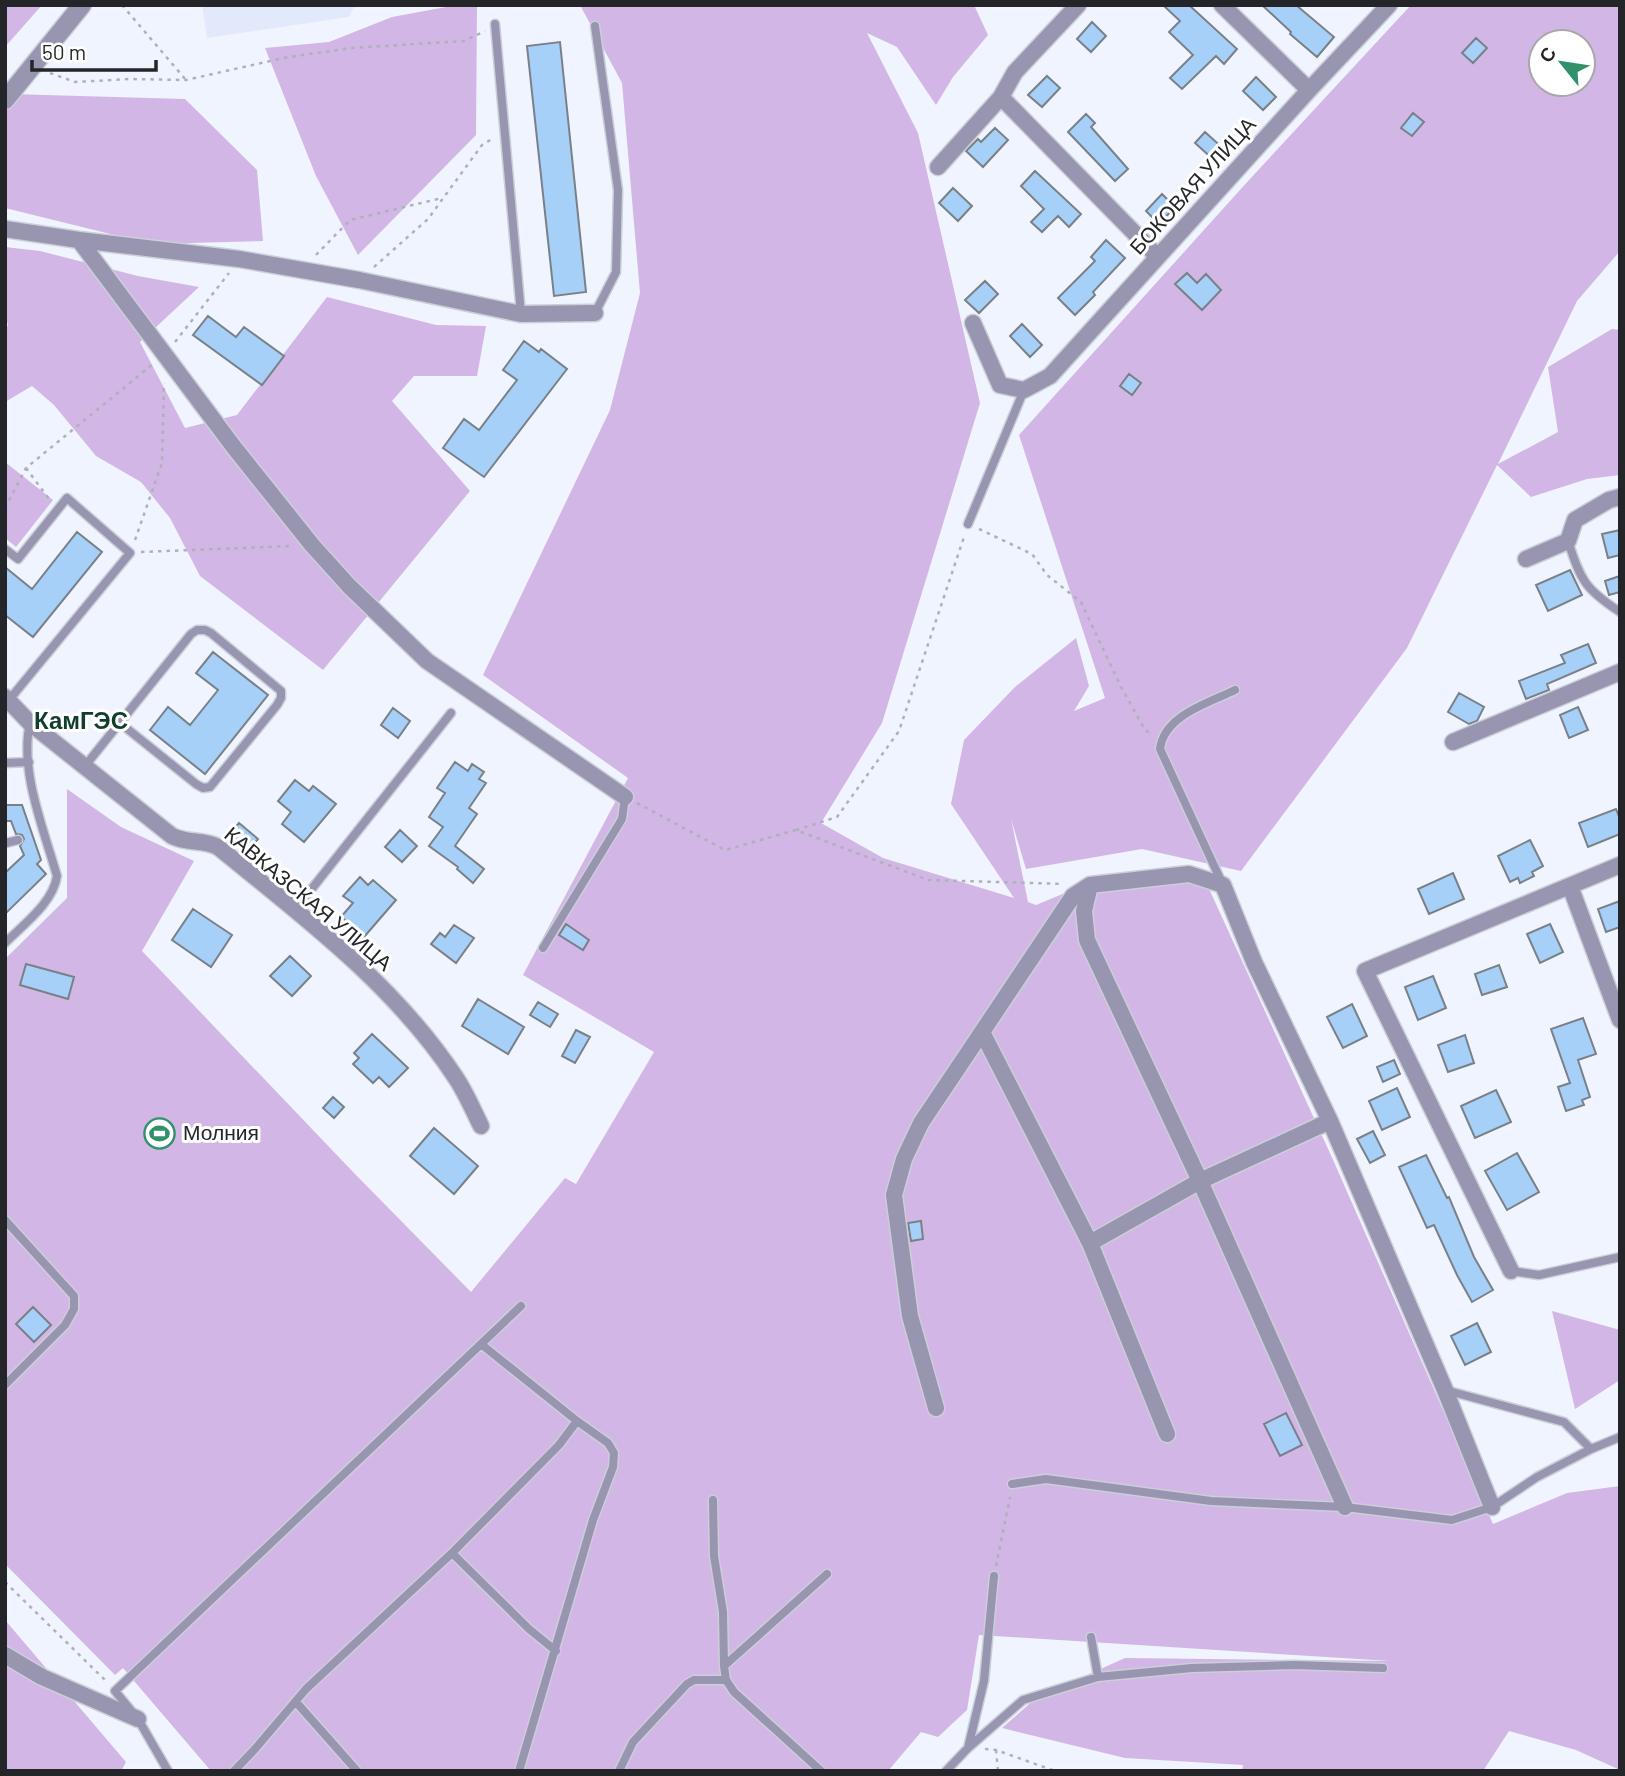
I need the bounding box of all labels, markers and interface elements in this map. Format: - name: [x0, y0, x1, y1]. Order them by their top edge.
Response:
- scale bar: [32, 28, 156, 72]
- north arrow: [1527, 28, 1597, 98]
- text: 50 m: [42, 39, 86, 64]
- text: С: [1533, 42, 1560, 66]
- street label: БОКОВАЯ УЛИЦА: [1124, 111, 1260, 259]
- district label: КамГЭС: [34, 705, 128, 734]
- street label: КАВКАЗСКАЯ УЛИЦА: [220, 821, 398, 975]
- sports icon: Молния: [143, 1116, 177, 1150]
- place label: Молния: [183, 1119, 259, 1144]

